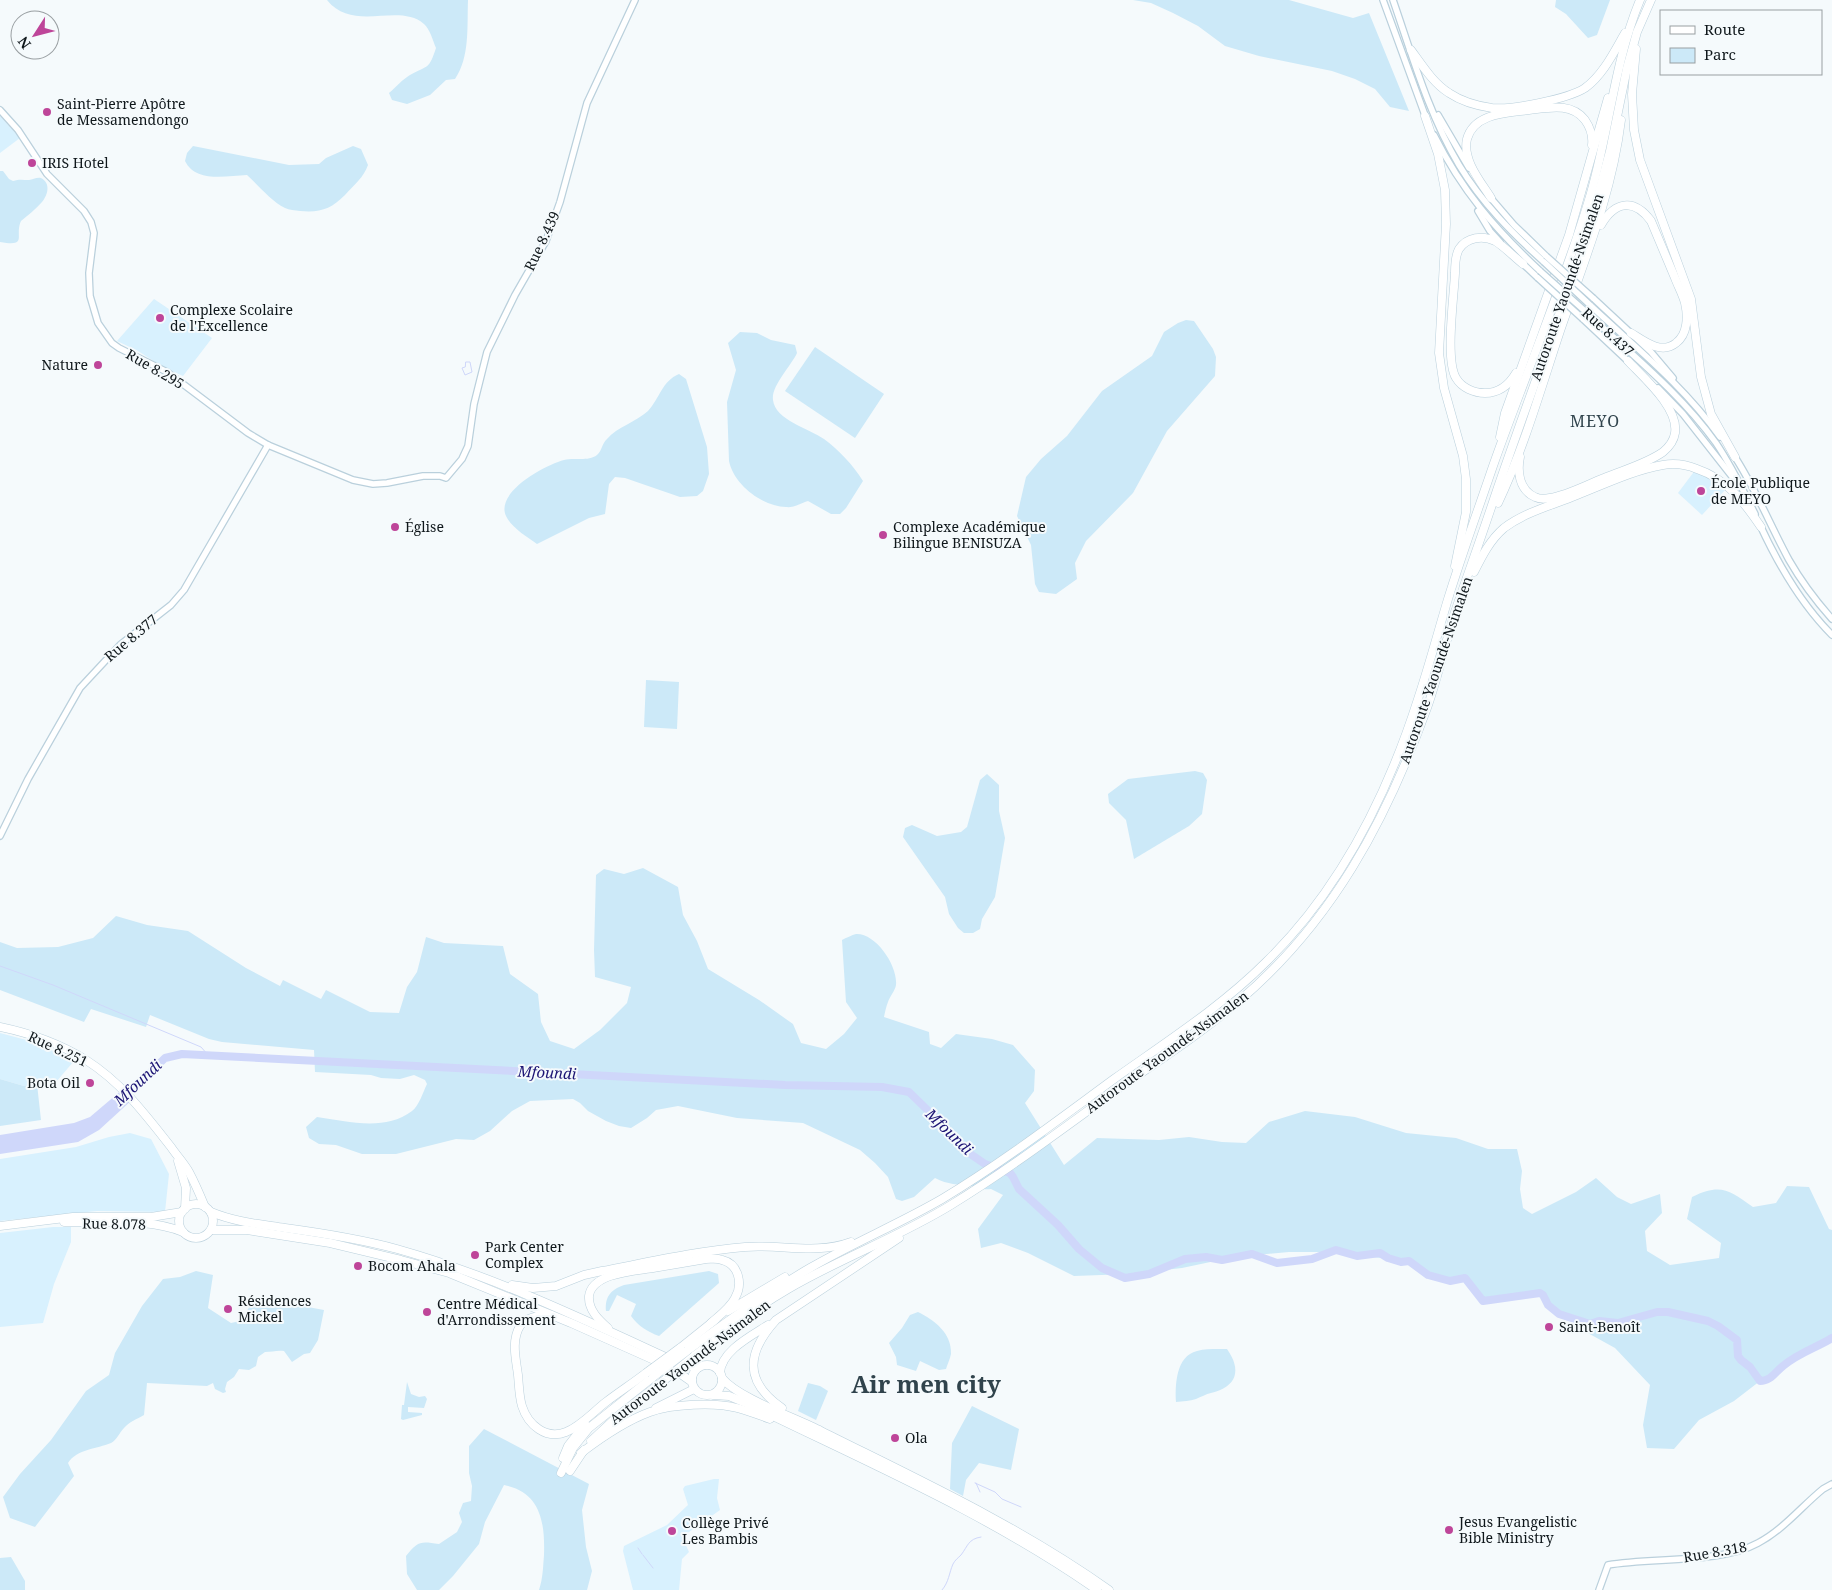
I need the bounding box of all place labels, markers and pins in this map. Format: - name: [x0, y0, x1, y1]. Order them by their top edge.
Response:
- place label: Saint-Pierre Apôtre de Messamendongo: [57, 94, 189, 129]
- marker: Saint-Pierre Apôtre de Messamendongo: [41, 106, 53, 118]
- place label: IRIS Hotel: [42, 153, 109, 172]
- marker: IRIS Hotel: [26, 157, 38, 169]
- place label: Complexe Scolaire de l'Excellence: [170, 300, 293, 335]
- marker: Complexe Scolaire de l'Excellence: [154, 312, 166, 324]
- place label: Nature: [42, 355, 88, 374]
- marker: Nature: [92, 359, 104, 371]
- place label: École Publique de MEYO: [1711, 473, 1810, 508]
- marker: École Publique de MEYO: [1695, 485, 1707, 497]
- place label: Église: [405, 517, 444, 536]
- place label: Complexe Académique Bilingue BENISUZA: [893, 517, 1046, 552]
- marker: Église: [389, 521, 401, 533]
- marker: Complexe Académique Bilingue BENISUZA: [877, 529, 889, 541]
- place label: Bota Oil: [27, 1073, 81, 1092]
- marker: Bota Oil: [84, 1077, 96, 1089]
- place label: Park Center Complex: [485, 1237, 564, 1272]
- marker: Park Center Complex: [469, 1249, 481, 1261]
- place label: Bocom Ahala: [368, 1256, 456, 1275]
- marker: Bocom Ahala: [352, 1260, 364, 1272]
- place label: Résidences Mickel: [238, 1291, 311, 1326]
- place label: Centre Médical d'Arrondissement: [437, 1294, 556, 1329]
- marker: Résidences Mickel: [222, 1303, 234, 1315]
- marker: Centre Médical d'Arrondissement: [421, 1306, 433, 1318]
- place label: Saint-Benoît: [1559, 1317, 1641, 1336]
- marker: Saint-Benoît: [1543, 1321, 1555, 1333]
- place label: Ola: [905, 1428, 928, 1447]
- marker: Ola: [889, 1432, 901, 1444]
- place label: Jesus Evangelistic Bible Ministry: [1458, 1512, 1577, 1547]
- place label: Collège Privé Les Bambis: [682, 1513, 769, 1548]
- marker: Jesus Evangelistic Bible Ministry: [1443, 1524, 1455, 1536]
- marker: Collège Privé Les Bambis: [666, 1525, 678, 1537]

